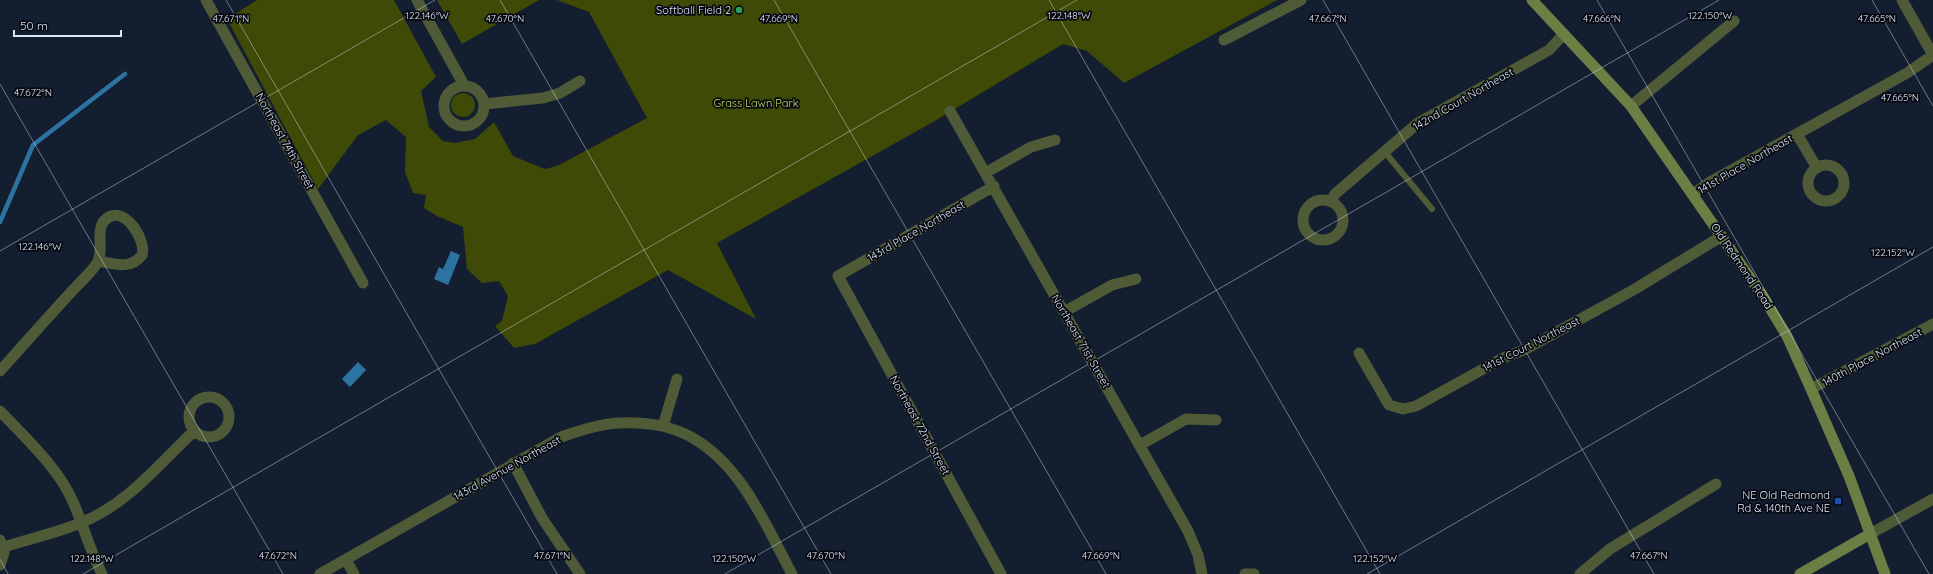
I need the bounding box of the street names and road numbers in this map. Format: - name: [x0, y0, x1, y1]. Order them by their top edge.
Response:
- street label: 142nd Court Northeast: [1410, 64, 1516, 133]
- street label: Northeast 74th Street: [253, 90, 317, 192]
- street label: 141st Place Northeast: [1695, 131, 1795, 197]
- street label: 143rd Place Northeast: [865, 197, 968, 265]
- street label: Old Redmond Road: [1708, 220, 1776, 312]
- street label: Northeast 71st Street: [1048, 292, 1114, 391]
- street label: 141st Court Northeast: [1480, 313, 1582, 375]
- street label: 140th Place Northeast: [1820, 325, 1924, 389]
- street label: Northeast 72nd Street: [887, 373, 953, 477]
- street label: 143rd Avenue Northeast: [451, 433, 563, 503]

